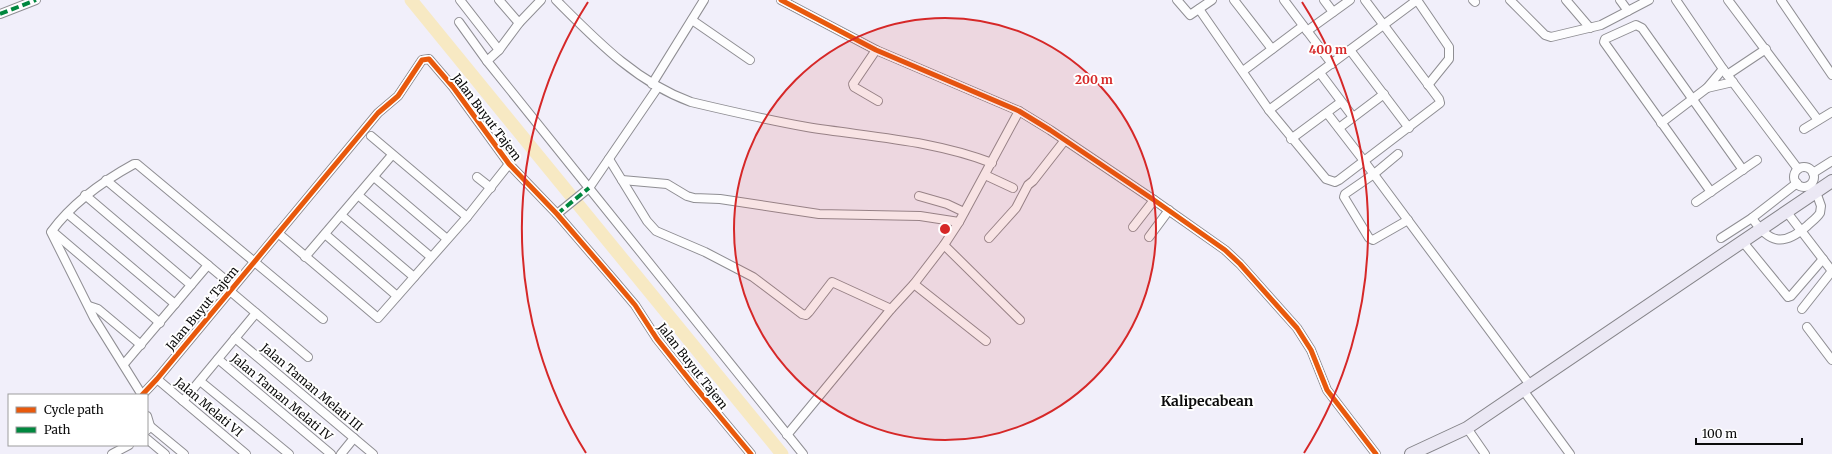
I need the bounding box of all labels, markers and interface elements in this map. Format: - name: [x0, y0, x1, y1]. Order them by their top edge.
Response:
- text: 400 m: [1309, 42, 1347, 57]
- street label: Jalan Buyut Tajem: [449, 70, 525, 164]
- text: 200 m: [1075, 72, 1113, 87]
- centre of rings: [938, 222, 952, 236]
- street label: Jalan Buyut Tajem: [162, 263, 242, 354]
- street label: Jalan Buyut Tajem: [654, 319, 731, 412]
- street label: Jalan Taman Melati III: [257, 339, 366, 434]
- street label: Jalan Taman Melati IV: [228, 350, 336, 444]
- street label: Jalan Melati VI: [171, 374, 246, 440]
- district label: Kalipecabean: [1161, 392, 1254, 410]
- legend: [8, 394, 148, 446]
- text: Cycle path: [44, 402, 104, 417]
- scale bar: [1696, 420, 1802, 446]
- text: Path: [44, 422, 70, 437]
- text: 100 m: [1702, 426, 1737, 441]

